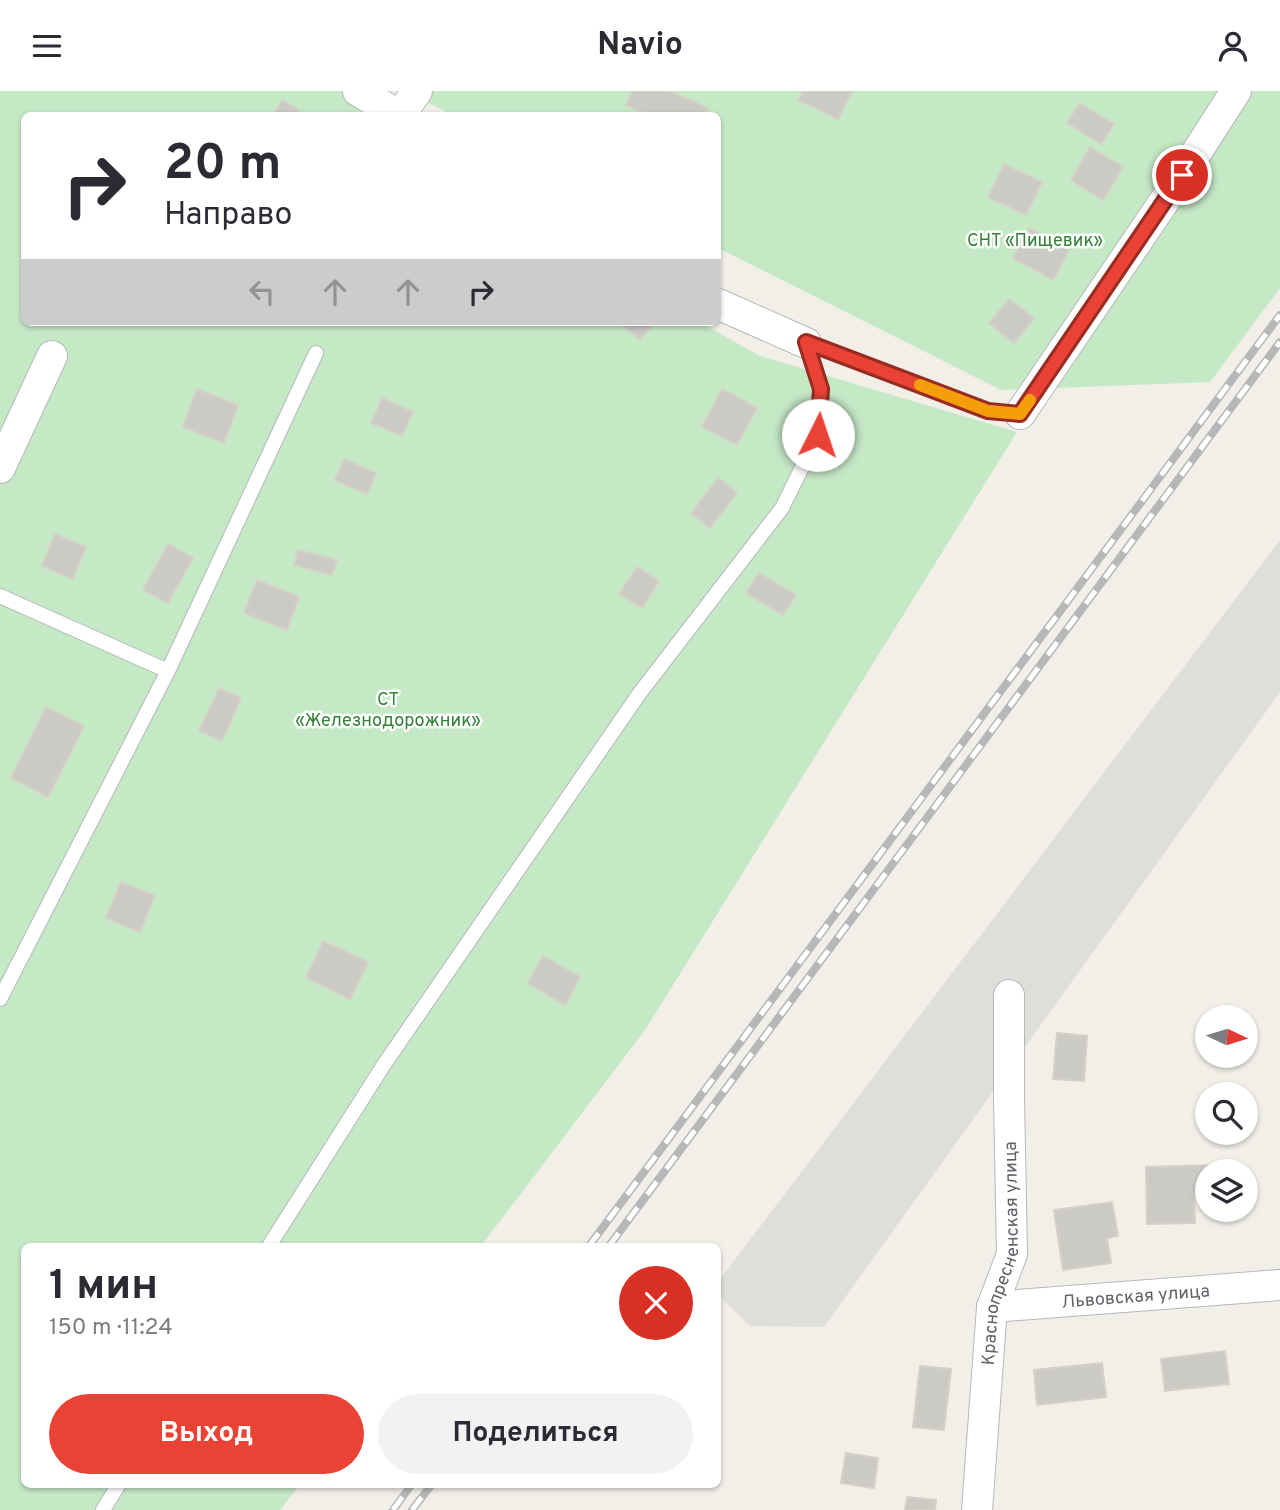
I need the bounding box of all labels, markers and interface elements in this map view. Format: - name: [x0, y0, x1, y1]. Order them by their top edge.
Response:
- text: Navio: [597, 26, 683, 66]
- icon: menu: [28, 27, 66, 65]
- icon: person: [1214, 27, 1252, 65]
- text: 20 m: [164, 135, 281, 197]
- icon: right: [49, 140, 140, 231]
- pin: [1152, 145, 1212, 205]
- icon: arrive: [1163, 156, 1201, 194]
- text: Направо: [164, 196, 292, 236]
- park label: СНТ «Пищевик»: [967, 230, 1103, 253]
- icon: left: [243, 273, 281, 311]
- icon: ahead: [316, 273, 354, 311]
- icon: ahead: [389, 273, 427, 311]
- icon: right: [462, 273, 500, 311]
- position arrow: [781, 398, 855, 472]
- park label: СТ «Железнодорожник»: [295, 689, 481, 733]
- north arrow: [1195, 1005, 1258, 1067]
- map controls: [1195, 1005, 1258, 1222]
- button: search: [1195, 1082, 1258, 1145]
- street label: Краснопресненская улица: [978, 1141, 1025, 1366]
- button: layers: [1195, 1159, 1258, 1222]
- text: 1 мин: [49, 1261, 158, 1314]
- button: close: [619, 1266, 693, 1340]
- street label: Львовская улица: [1061, 1280, 1211, 1315]
- text: 150 m · 11:24: [49, 1314, 173, 1343]
- button: Выход: [49, 1394, 364, 1474]
- button: Поделиться: [378, 1394, 693, 1474]

